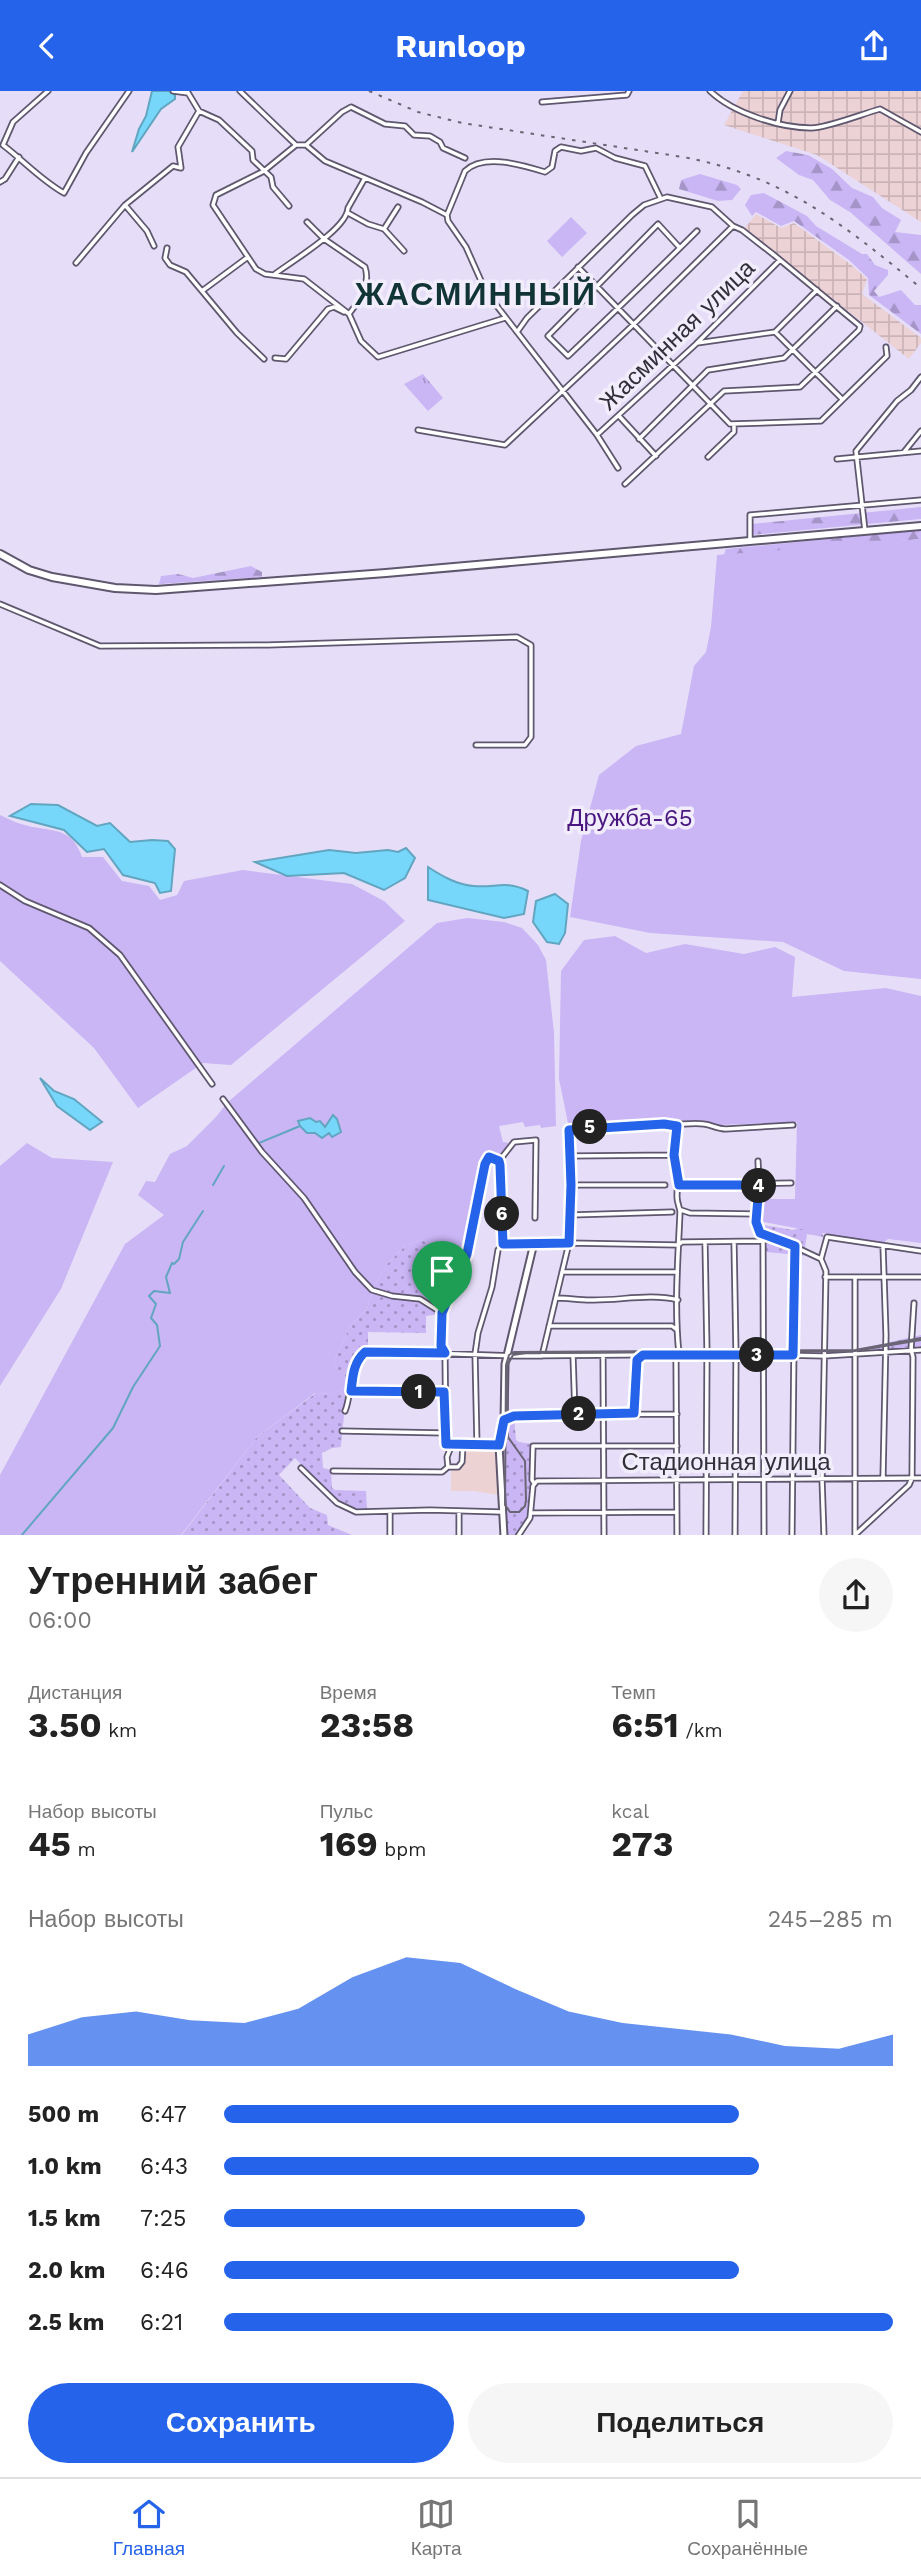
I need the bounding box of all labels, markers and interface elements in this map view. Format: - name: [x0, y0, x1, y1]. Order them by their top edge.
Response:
- icon: back: [28, 27, 66, 65]
- text: Runloop: [395, 27, 526, 65]
- icon: share: [855, 27, 893, 65]
- street label: Жасминная улица: [594, 253, 761, 416]
- district label: ЖАСМИННЫЙ: [354, 275, 597, 313]
- park label: Дружба-65: [567, 804, 693, 832]
- pin: 5: [572, 1109, 608, 1145]
- text: 5: [584, 1115, 595, 1138]
- pin: 4: [742, 1169, 776, 1203]
- text: 4: [752, 1174, 765, 1197]
- pin: 6: [484, 1197, 520, 1231]
- text: 6: [496, 1202, 507, 1225]
- pin: [412, 1241, 472, 1313]
- icon: arrive: [423, 1252, 461, 1290]
- pin: 3: [740, 1337, 774, 1373]
- text: 3: [751, 1343, 762, 1366]
- pin: 1: [402, 1375, 436, 1409]
- text: 1: [414, 1380, 423, 1403]
- pin: 2: [562, 1397, 596, 1431]
- text: 2: [573, 1402, 584, 1425]
- street label: Стадионная улица: [621, 1448, 831, 1476]
- button: share: [819, 1558, 893, 1632]
- text: Утренний забег: [28, 1559, 318, 1603]
- text: 06:00: [28, 1607, 92, 1634]
- text: Дистанция: [28, 1681, 122, 1704]
- text: Время: [320, 1681, 377, 1704]
- text: Темп: [611, 1681, 656, 1704]
- text: 3.50: [28, 1704, 102, 1746]
- text: 23:58: [320, 1704, 414, 1746]
- text: 6:51: [611, 1704, 679, 1746]
- text: km: [102, 1719, 137, 1742]
- text: /km: [679, 1719, 723, 1742]
- text: Набор высоты: [28, 1800, 157, 1823]
- text: Пульс: [320, 1800, 373, 1823]
- text: kcal: [611, 1800, 649, 1823]
- text: 45: [28, 1823, 71, 1865]
- text: 169: [320, 1823, 378, 1865]
- text: 273: [611, 1823, 674, 1865]
- text: m: [71, 1838, 96, 1861]
- text: bpm: [378, 1838, 426, 1861]
- text: Набор высоты: [28, 1906, 184, 1933]
- text: 245–285 m: [768, 1906, 893, 1933]
- text: 500 m: [28, 2101, 99, 2128]
- text: 6:47: [140, 2101, 187, 2128]
- text: 1.0 km: [28, 2153, 102, 2180]
- text: 6:43: [140, 2153, 188, 2180]
- text: 1.5 km: [28, 2205, 101, 2232]
- text: 7:25: [140, 2205, 187, 2232]
- text: 2.0 km: [28, 2257, 106, 2284]
- text: 6:46: [140, 2257, 189, 2284]
- text: 2.5 km: [28, 2309, 104, 2336]
- text: 6:21: [140, 2309, 183, 2336]
- button: Сохранить: [28, 2383, 454, 2463]
- button: Поделиться: [468, 2383, 893, 2463]
- tab: Главная: [113, 2495, 185, 2560]
- tab: Карта: [411, 2495, 462, 2560]
- tab: Сохранённые: [687, 2495, 808, 2560]

